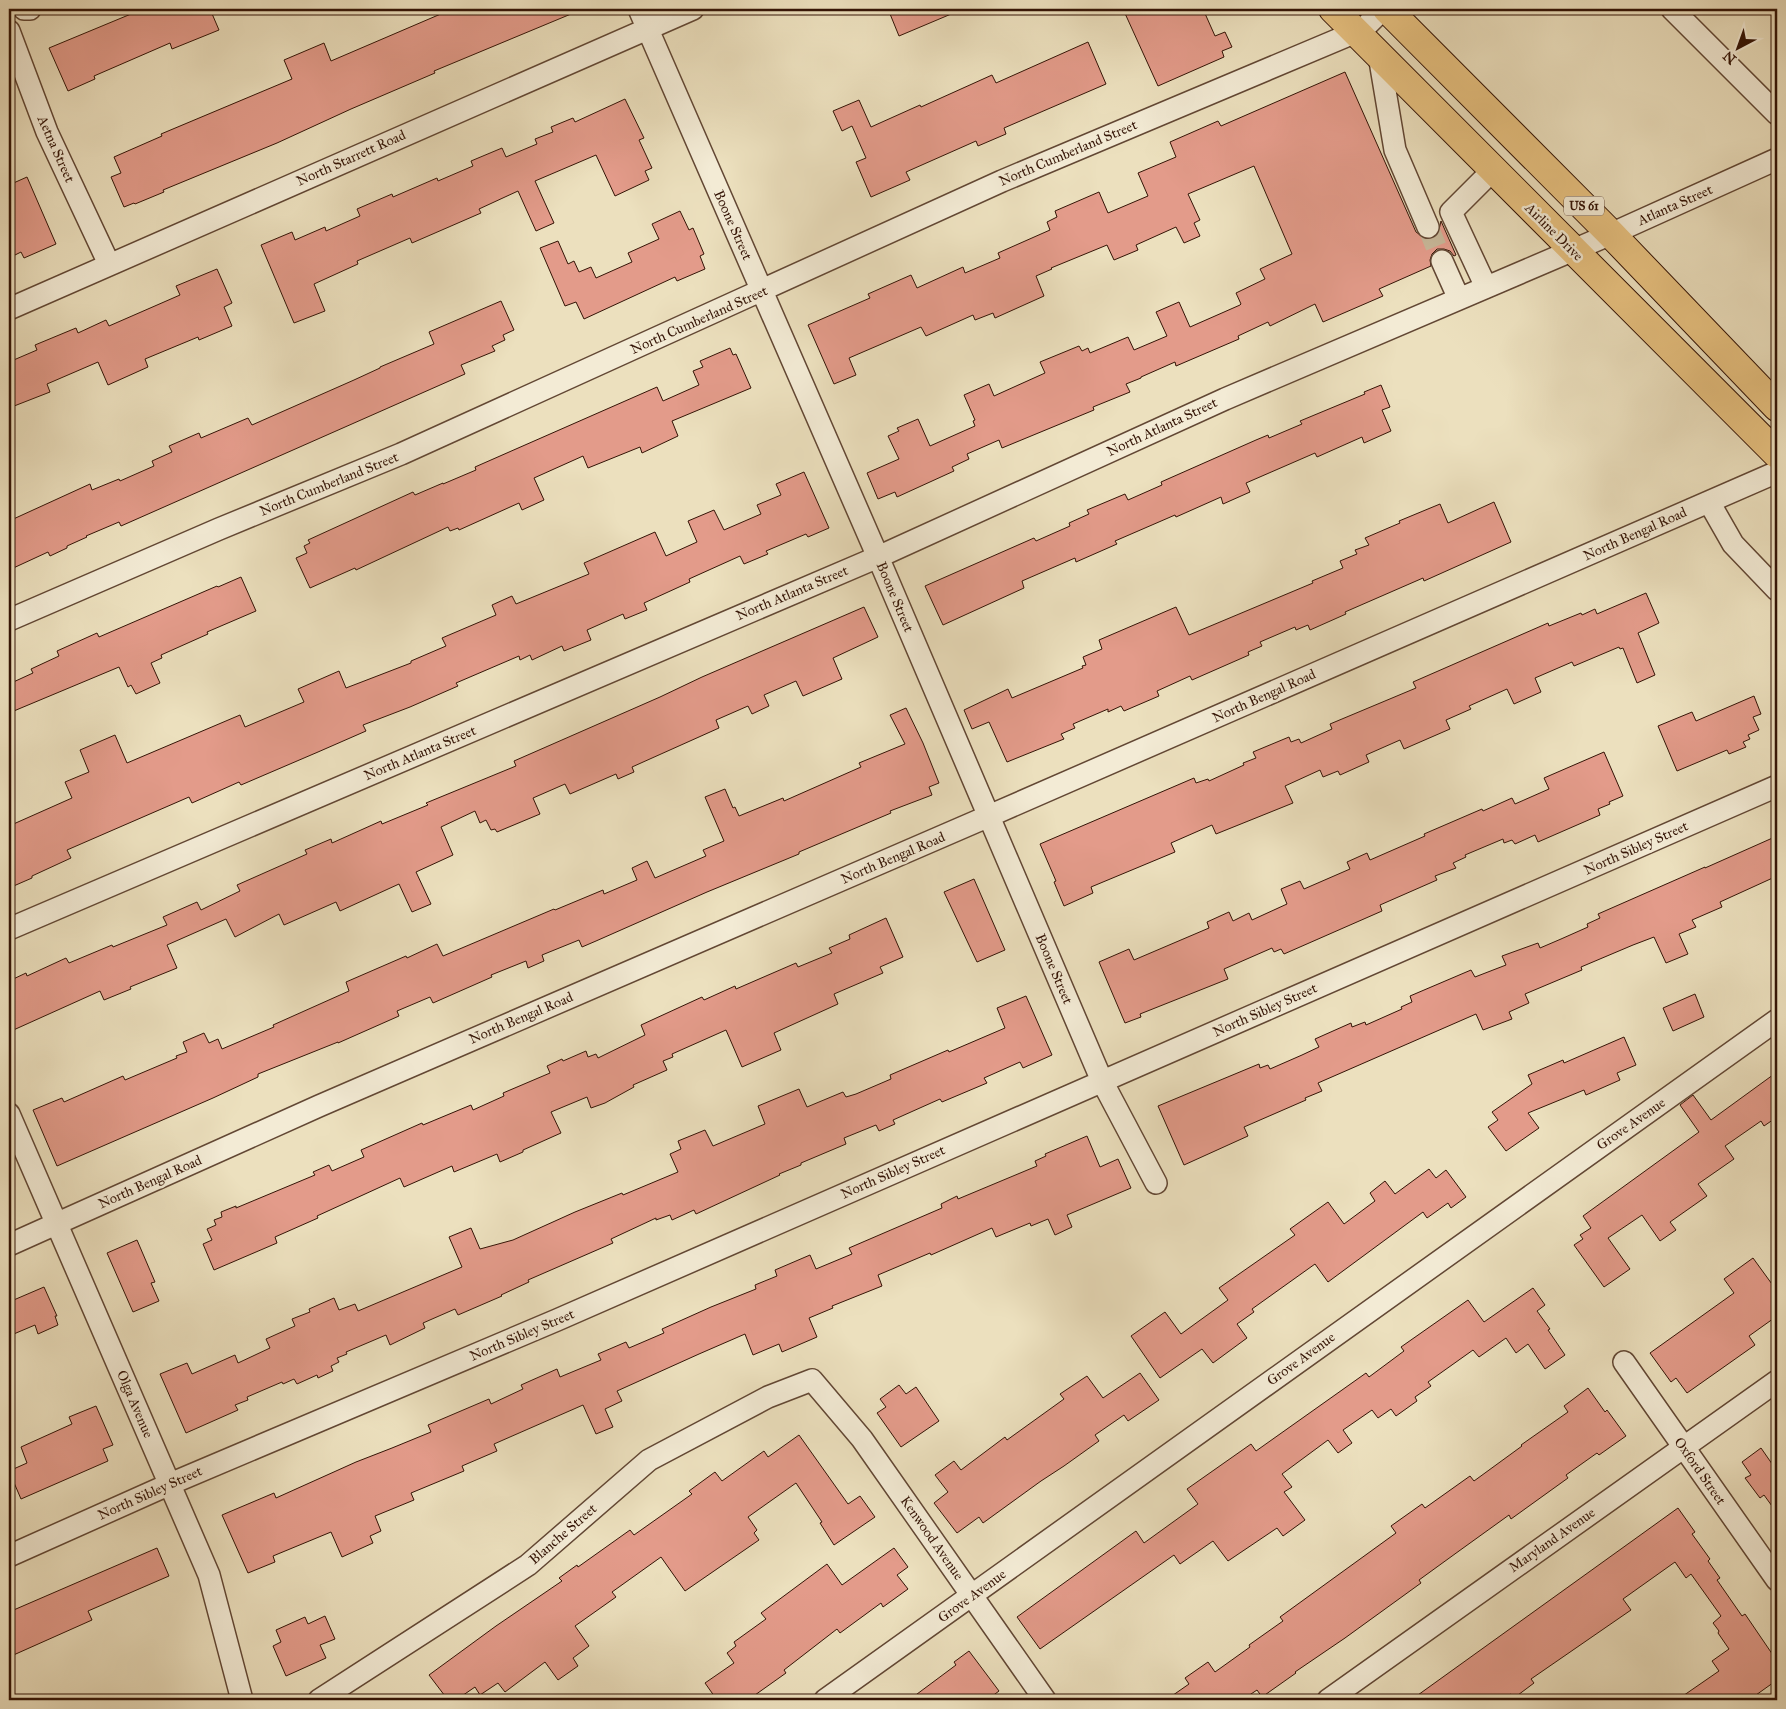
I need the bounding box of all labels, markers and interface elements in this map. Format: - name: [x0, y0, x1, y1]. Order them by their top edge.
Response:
- north arrow: [1714, 22, 1764, 72]
- text: N: [1720, 47, 1740, 68]
- street label: Aetna Street: [33, 112, 78, 185]
- street label: North Cumberland Street: [996, 116, 1140, 190]
- street label: North Starrett Road: [294, 126, 408, 190]
- street label: Atlanta Street: [1634, 181, 1715, 229]
- street label: Boone Street: [710, 187, 756, 263]
- road number: US 61: [1564, 197, 1604, 216]
- street label: Airline Drive: [1521, 199, 1587, 265]
- street label: North Cumberland Street: [628, 282, 770, 358]
- street label: North Atlanta Street: [1104, 394, 1220, 460]
- street label: North Cumberland Street: [257, 448, 401, 520]
- street label: North Bengal Road: [1581, 504, 1689, 564]
- street label: Boone Street: [873, 559, 917, 635]
- street label: North Atlanta Street: [733, 562, 851, 624]
- street label: North Bengal Road: [1210, 666, 1318, 726]
- street label: North Atlanta Street: [361, 722, 479, 784]
- street label: North Sibley Street: [1581, 817, 1691, 879]
- street label: North Bengal Road: [838, 828, 948, 888]
- street label: Boone Street: [1032, 931, 1076, 1007]
- street label: North Sibley Street: [1210, 979, 1320, 1041]
- street label: North Bengal Road: [466, 988, 576, 1048]
- street label: Grove Avenue: [1593, 1094, 1669, 1154]
- street label: North Sibley Street: [838, 1141, 948, 1203]
- street label: North Bengal Road: [96, 1152, 204, 1212]
- street label: North Sibley Street: [467, 1305, 577, 1365]
- street label: Grove Avenue: [1264, 1329, 1338, 1389]
- street label: Olga Avenue: [113, 1368, 157, 1441]
- street label: Oxford Street: [1670, 1434, 1730, 1508]
- street label: North Sibley Street: [95, 1462, 205, 1524]
- street label: Kenwood Avenue: [897, 1493, 967, 1583]
- street label: Blanche Street: [526, 1500, 600, 1568]
- street label: Maryland Avenue: [1506, 1504, 1599, 1576]
- street label: Grove Avenue: [935, 1566, 1009, 1626]

